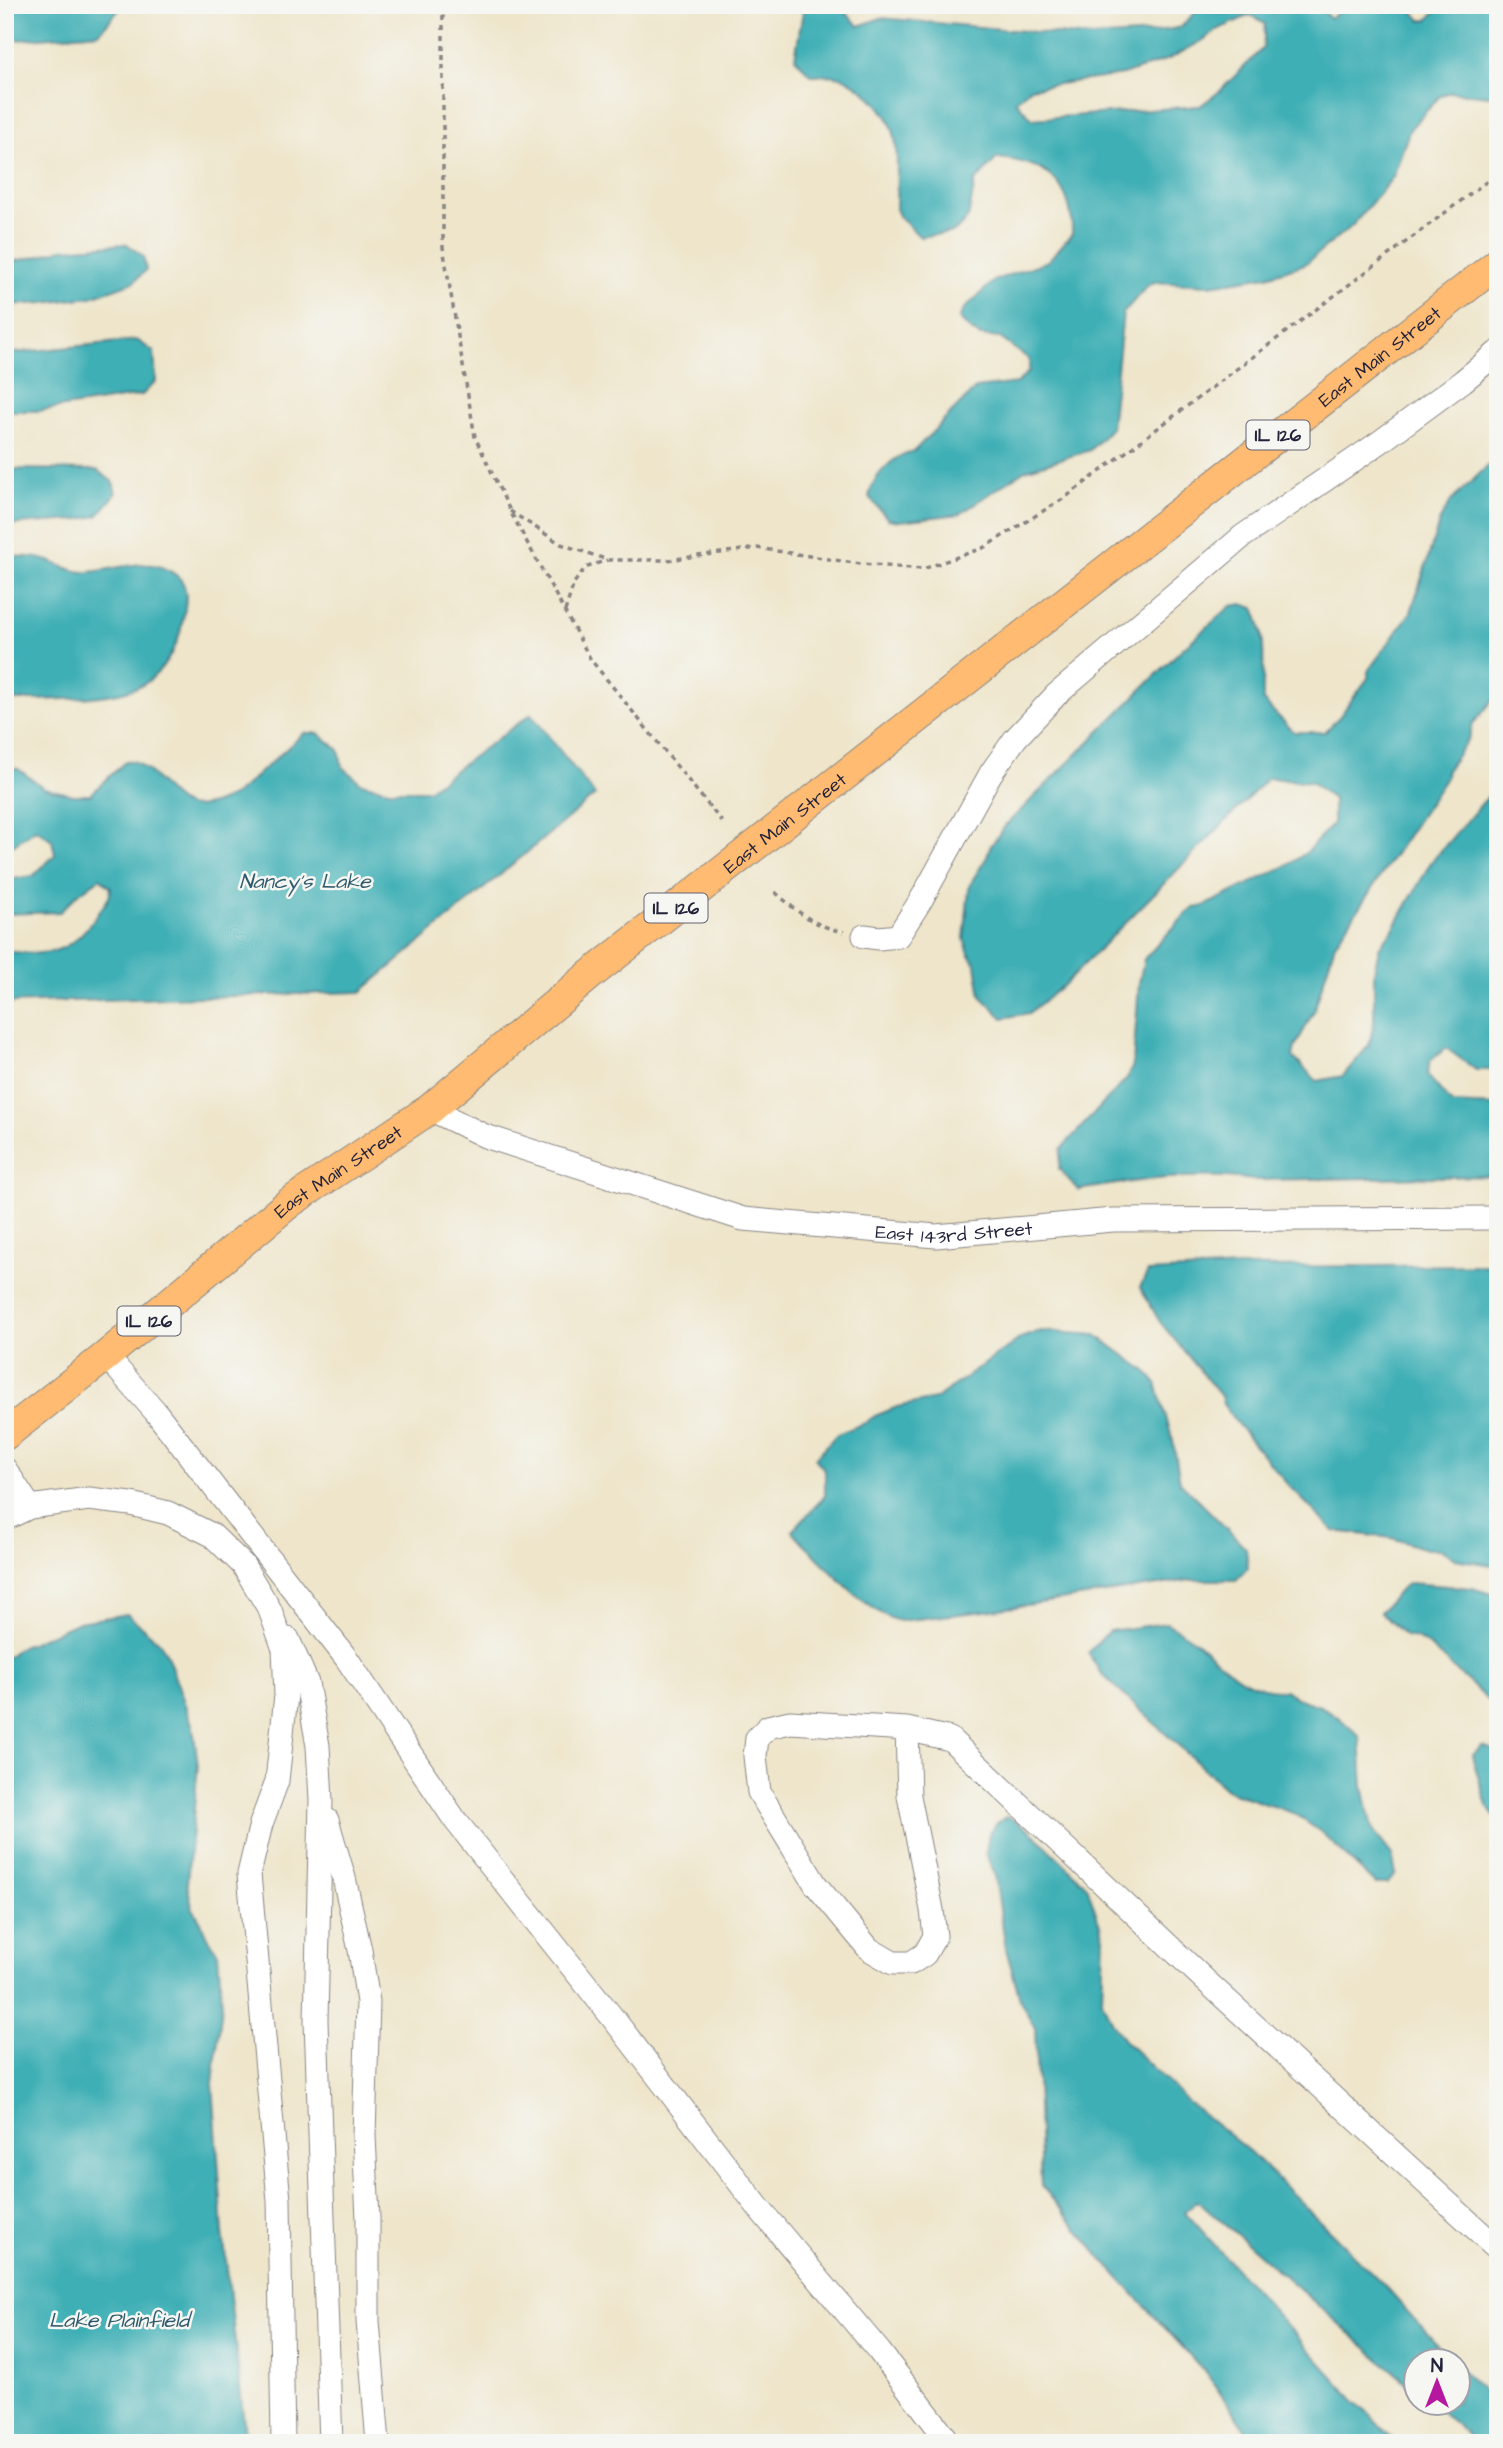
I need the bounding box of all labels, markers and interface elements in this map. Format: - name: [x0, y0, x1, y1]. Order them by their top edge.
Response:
- street label: East Main Street: [1313, 300, 1448, 414]
- road number: IL 126: [1246, 421, 1310, 450]
- street label: East Main Street: [718, 767, 853, 881]
- water label: Nancy's Lake: [239, 867, 372, 897]
- road number: IL 126: [644, 894, 708, 923]
- street label: East Main Street: [269, 1119, 408, 1225]
- street label: East 143rd Street: [874, 1215, 1034, 1251]
- road number: IL 126: [118, 1306, 180, 1336]
- water label: Lake Plainfield: [49, 2306, 193, 2335]
- north arrow: [1402, 2346, 1472, 2416]
- text: N: [1431, 2353, 1443, 2380]

